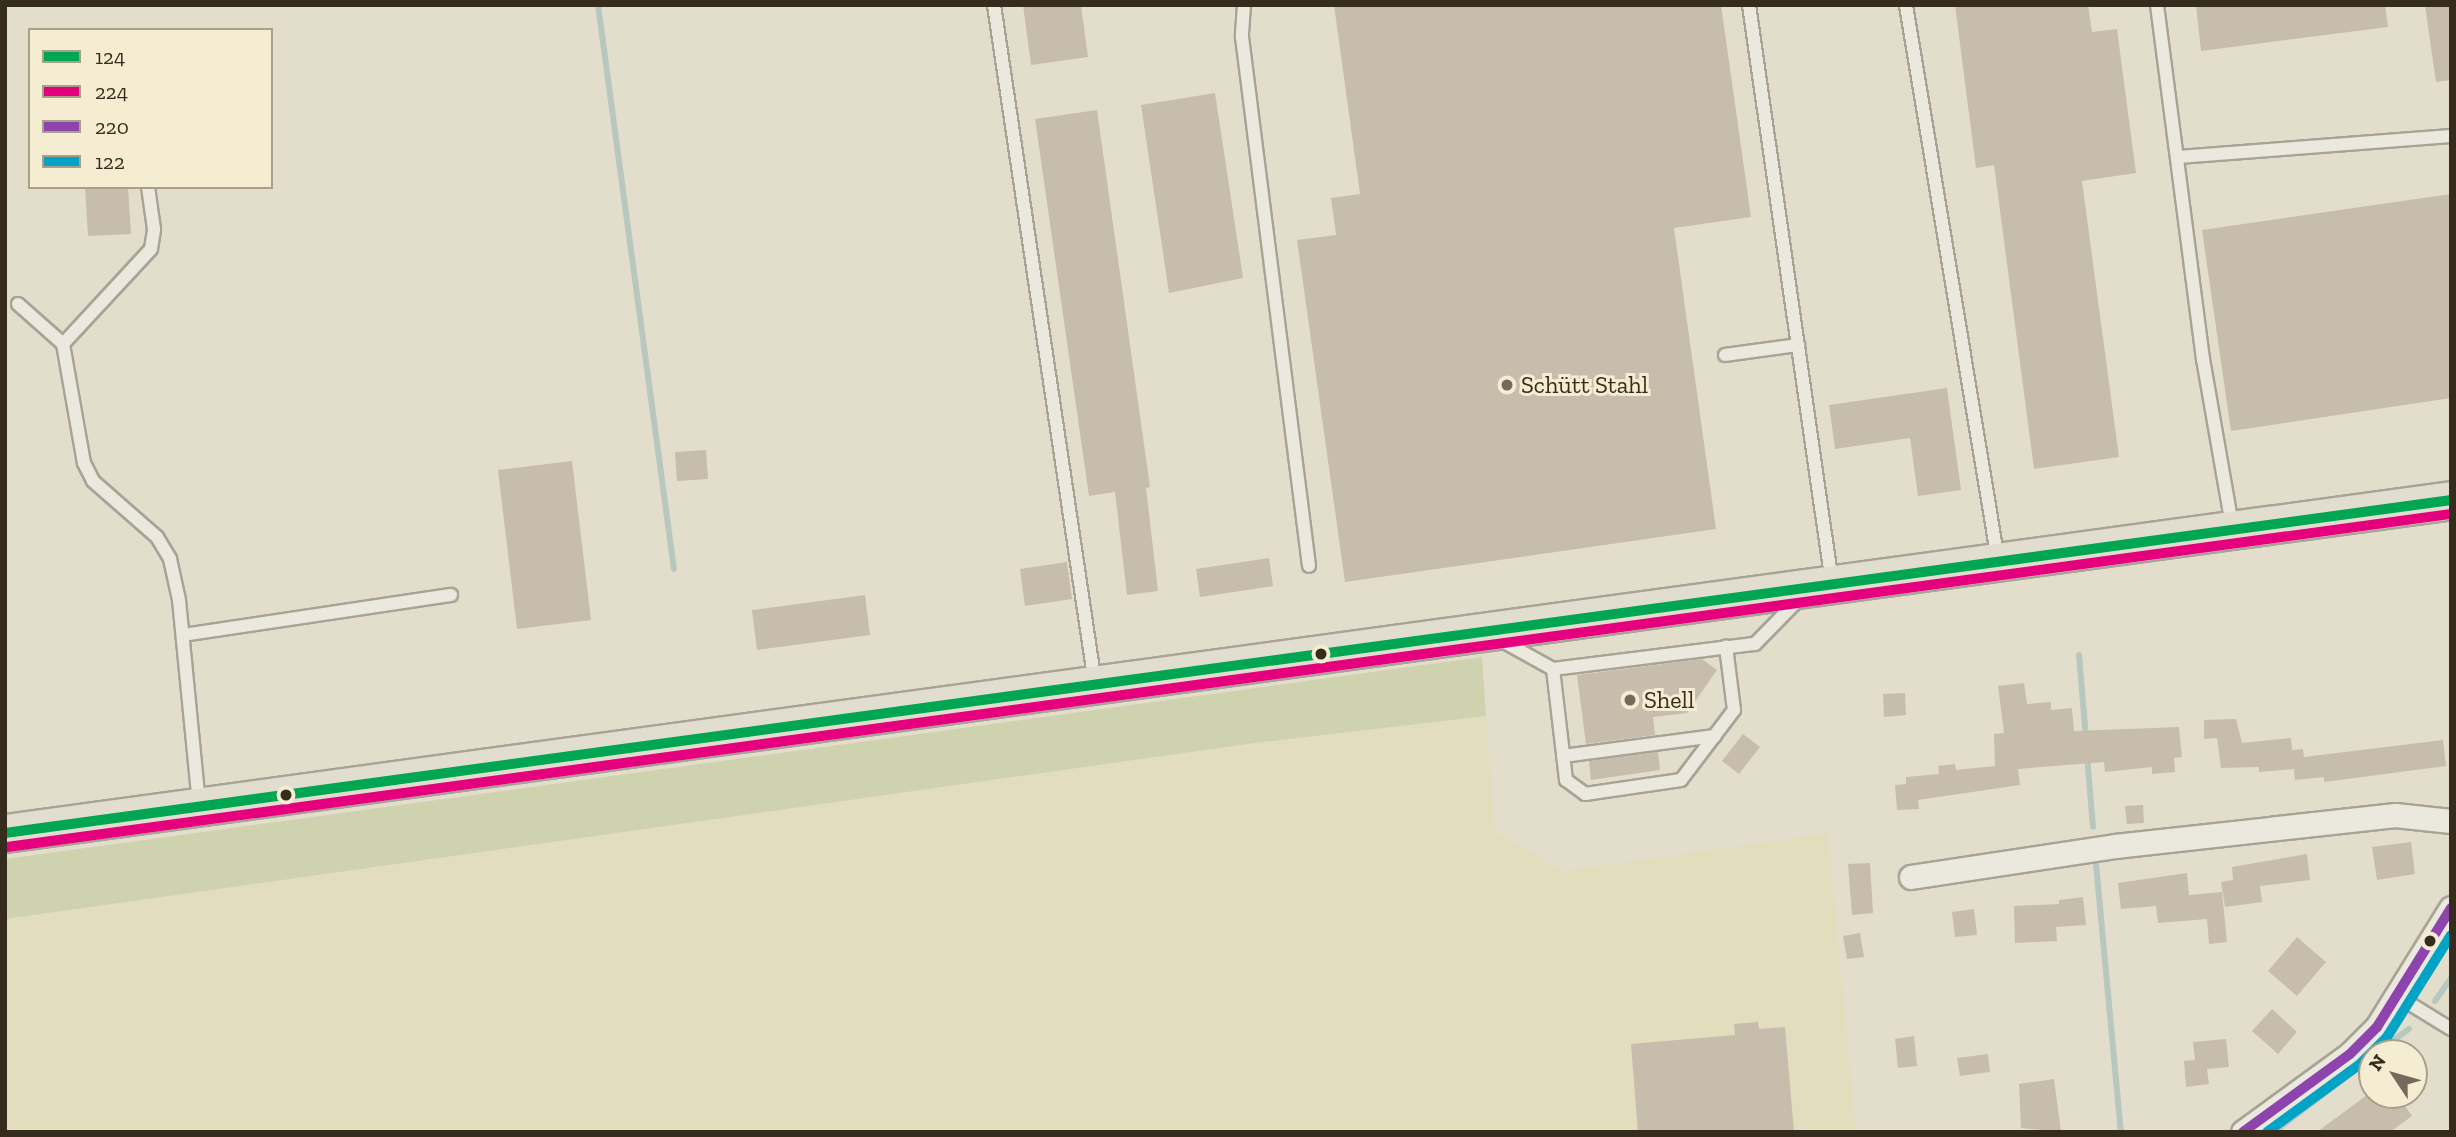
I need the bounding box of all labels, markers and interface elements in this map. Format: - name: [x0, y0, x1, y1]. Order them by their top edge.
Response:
- legend: [28, 28, 273, 189]
- text: 124: [95, 44, 125, 69]
- text: 224: [95, 79, 128, 104]
- text: 220: [95, 114, 129, 139]
- text: 122: [95, 149, 125, 174]
- place label: Schütt Stahl: [1521, 371, 1648, 399]
- marker: Schütt Stahl: [1499, 377, 1515, 393]
- unlabelled marker: [1314, 647, 1328, 661]
- place label: Shell: [1644, 686, 1694, 714]
- marker: Shell: [1622, 692, 1638, 708]
- unlabelled marker: [279, 788, 293, 802]
- unlabelled marker: [2423, 934, 2437, 948]
- north arrow: [2358, 1039, 2428, 1109]
- text: N: [2364, 1050, 2391, 1075]

